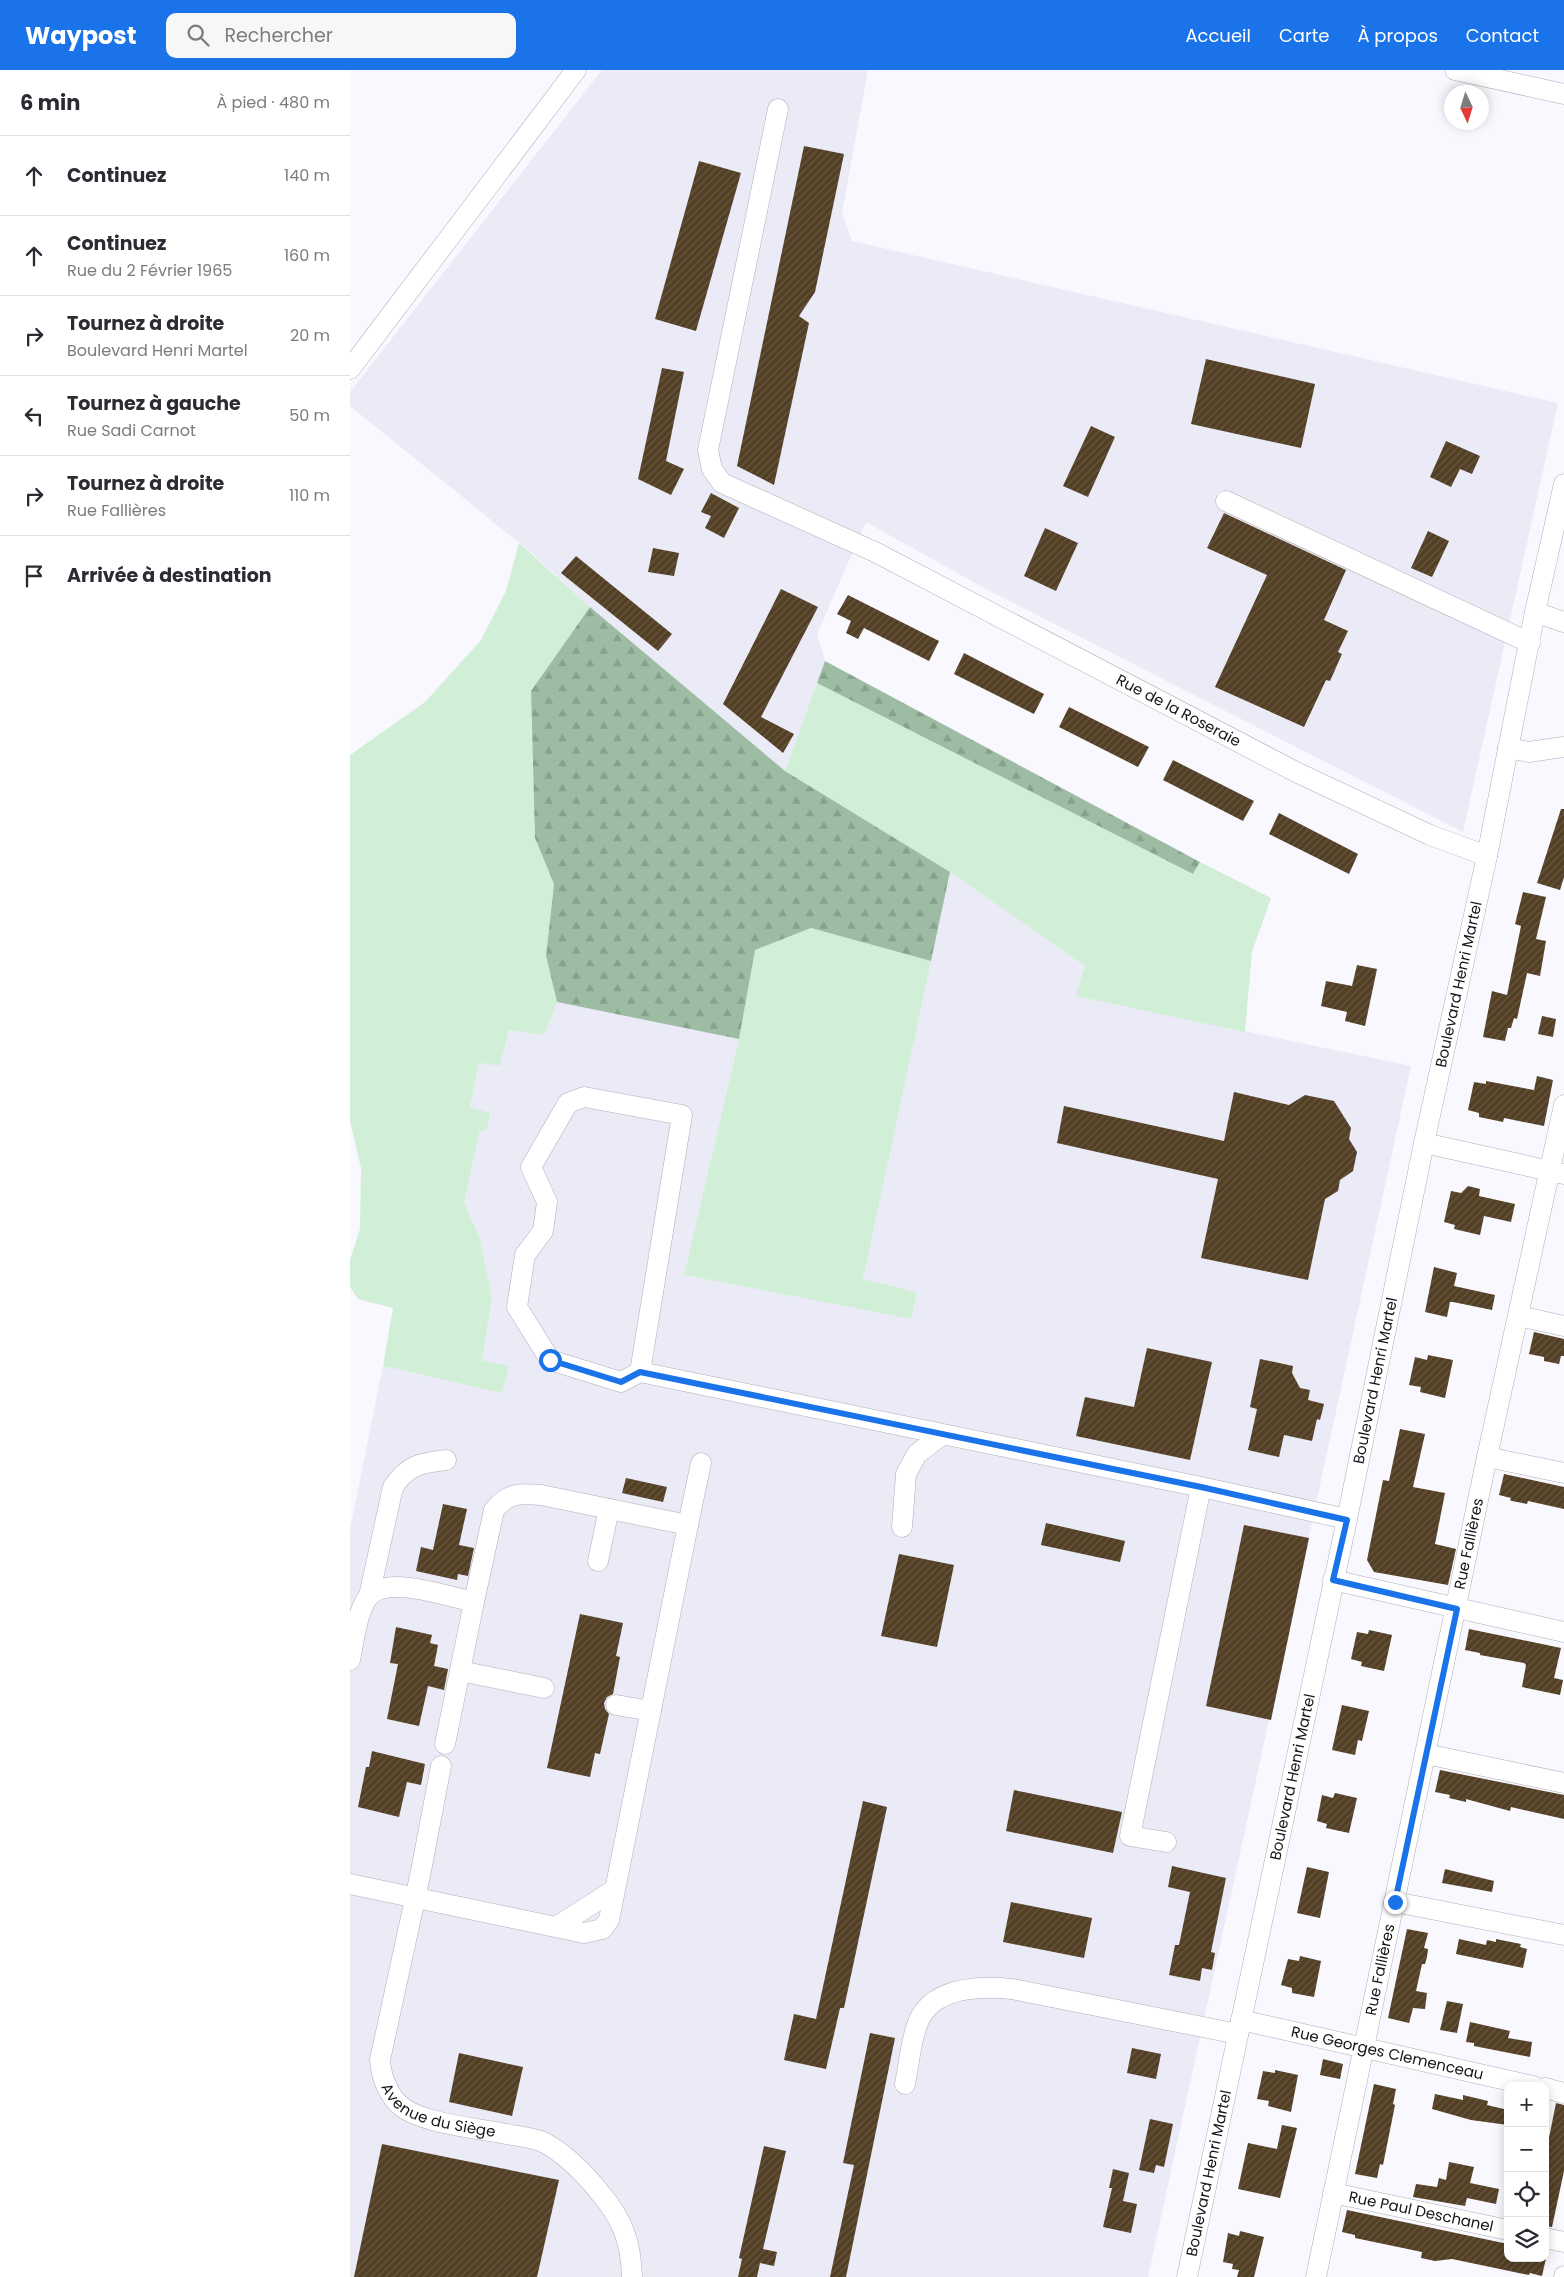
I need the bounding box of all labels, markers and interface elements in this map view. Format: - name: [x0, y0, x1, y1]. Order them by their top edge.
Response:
- search box: [166, 13, 516, 58]
- text: Waypost: [25, 19, 136, 52]
- icon: search: [184, 21, 212, 49]
- text: Rechercher: [224, 22, 333, 49]
- text: Accueil: [1185, 23, 1251, 48]
- text: Carte: [1279, 23, 1329, 48]
- text: À propos: [1357, 23, 1438, 48]
- text: Contact: [1466, 23, 1539, 48]
- north arrow: [1444, 85, 1489, 130]
- text: 6 min: [20, 88, 80, 117]
- text: À pied · 480 m: [217, 91, 330, 114]
- icon: ahead: [20, 162, 48, 190]
- text: Continuez: [67, 162, 166, 189]
- text: 140 m: [284, 164, 330, 187]
- text: Continuez: [67, 230, 166, 257]
- icon: ahead: [20, 242, 48, 270]
- text: 160 m: [284, 244, 330, 267]
- text: Rue du 2 Février 1965: [67, 259, 232, 282]
- text: Tournez à droite: [67, 310, 224, 337]
- icon: right: [20, 322, 48, 350]
- text: 20 m: [290, 324, 330, 347]
- text: Boulevard Henri Martel: [67, 339, 248, 362]
- text: Tournez à gauche: [67, 390, 241, 417]
- icon: left: [20, 402, 48, 430]
- text: 50 m: [289, 404, 330, 427]
- text: Rue Sadi Carnot: [67, 419, 196, 442]
- text: Tournez à droite: [67, 470, 224, 497]
- icon: right: [20, 482, 48, 510]
- text: 110 m: [289, 484, 330, 507]
- text: Rue Fallières: [67, 499, 166, 522]
- icon: arrive: [20, 562, 48, 590]
- text: Arrivée à destination: [67, 562, 272, 589]
- street label: Rue de la Roseraie: [1113, 669, 1245, 751]
- street label: Boulevard Henri Martel: [1430, 899, 1487, 1069]
- street label: Boulevard Henri Martel: [1348, 1295, 1402, 1466]
- route start: [539, 1349, 562, 1372]
- street label: Rue Fallières: [1449, 1496, 1488, 1591]
- street label: Boulevard Henri Martel: [1264, 1692, 1320, 1862]
- route end: [1384, 1891, 1407, 1914]
- street label: Rue Fallières: [1360, 1922, 1399, 2017]
- street label: Rue Georges Clemenceau: [1289, 2021, 1486, 2085]
- street label: Avenue du Siège: [377, 2079, 497, 2142]
- map controls: [1504, 2082, 1549, 2262]
- button: +: [1504, 2082, 1549, 2127]
- street label: Boulevard Henri Martel: [1181, 2088, 1236, 2258]
- button: −: [1504, 2127, 1549, 2172]
- button: locate: [1504, 2172, 1549, 2217]
- street label: Rue Paul Deschanel: [1347, 2186, 1495, 2237]
- button: layers: [1504, 2217, 1549, 2262]

